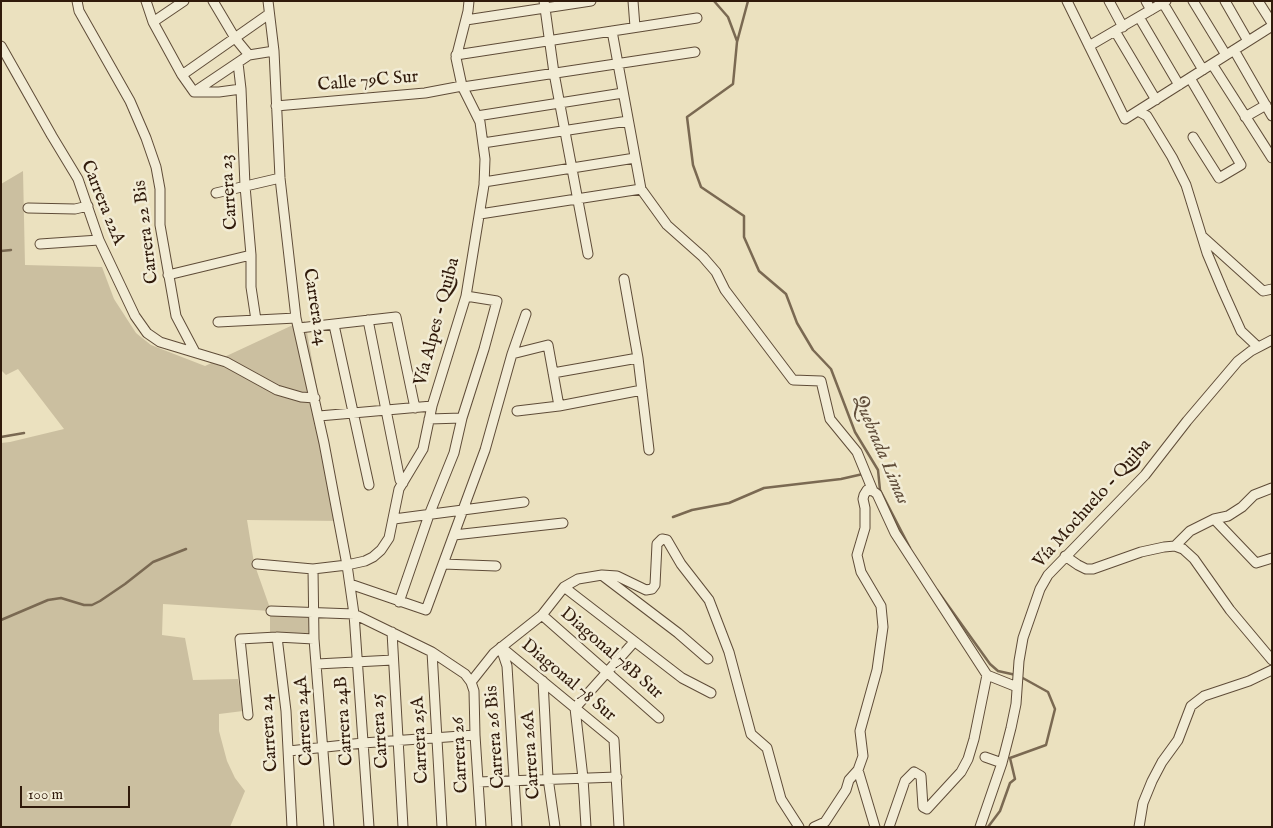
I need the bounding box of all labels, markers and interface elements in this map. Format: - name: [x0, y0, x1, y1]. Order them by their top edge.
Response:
- street label: Calle 79C Sur: [317, 67, 419, 97]
- street label: Carrera 23: [217, 154, 243, 230]
- street label: Carrera 22A: [75, 157, 129, 249]
- street label: Carrera 22 Bis: [130, 179, 164, 285]
- street label: Vía Alpes - Quiba: [411, 256, 465, 388]
- street label: Carrera 24: [297, 267, 331, 347]
- water label: Quebrada Limas: [847, 392, 913, 508]
- street label: Vía Mochuelo - Quiba: [1029, 435, 1157, 573]
- street label: Diagonal 78B Sur: [555, 603, 667, 705]
- street label: Diagonal 78 Sur: [516, 635, 620, 727]
- street label: Carrera 24A: [291, 675, 319, 767]
- street label: Carrera 24B: [331, 676, 359, 766]
- street label: Carrera 26 Bis: [482, 685, 510, 789]
- street label: Carrera 24: [257, 693, 283, 773]
- street label: Carrera 25: [368, 693, 394, 769]
- street label: Carrera 25A: [408, 696, 434, 784]
- street label: Carrera 26A: [518, 710, 546, 800]
- street label: Carrera 26: [448, 716, 474, 794]
- scale bar: [22, 776, 132, 808]
- text: 100 m: [28, 785, 63, 804]

